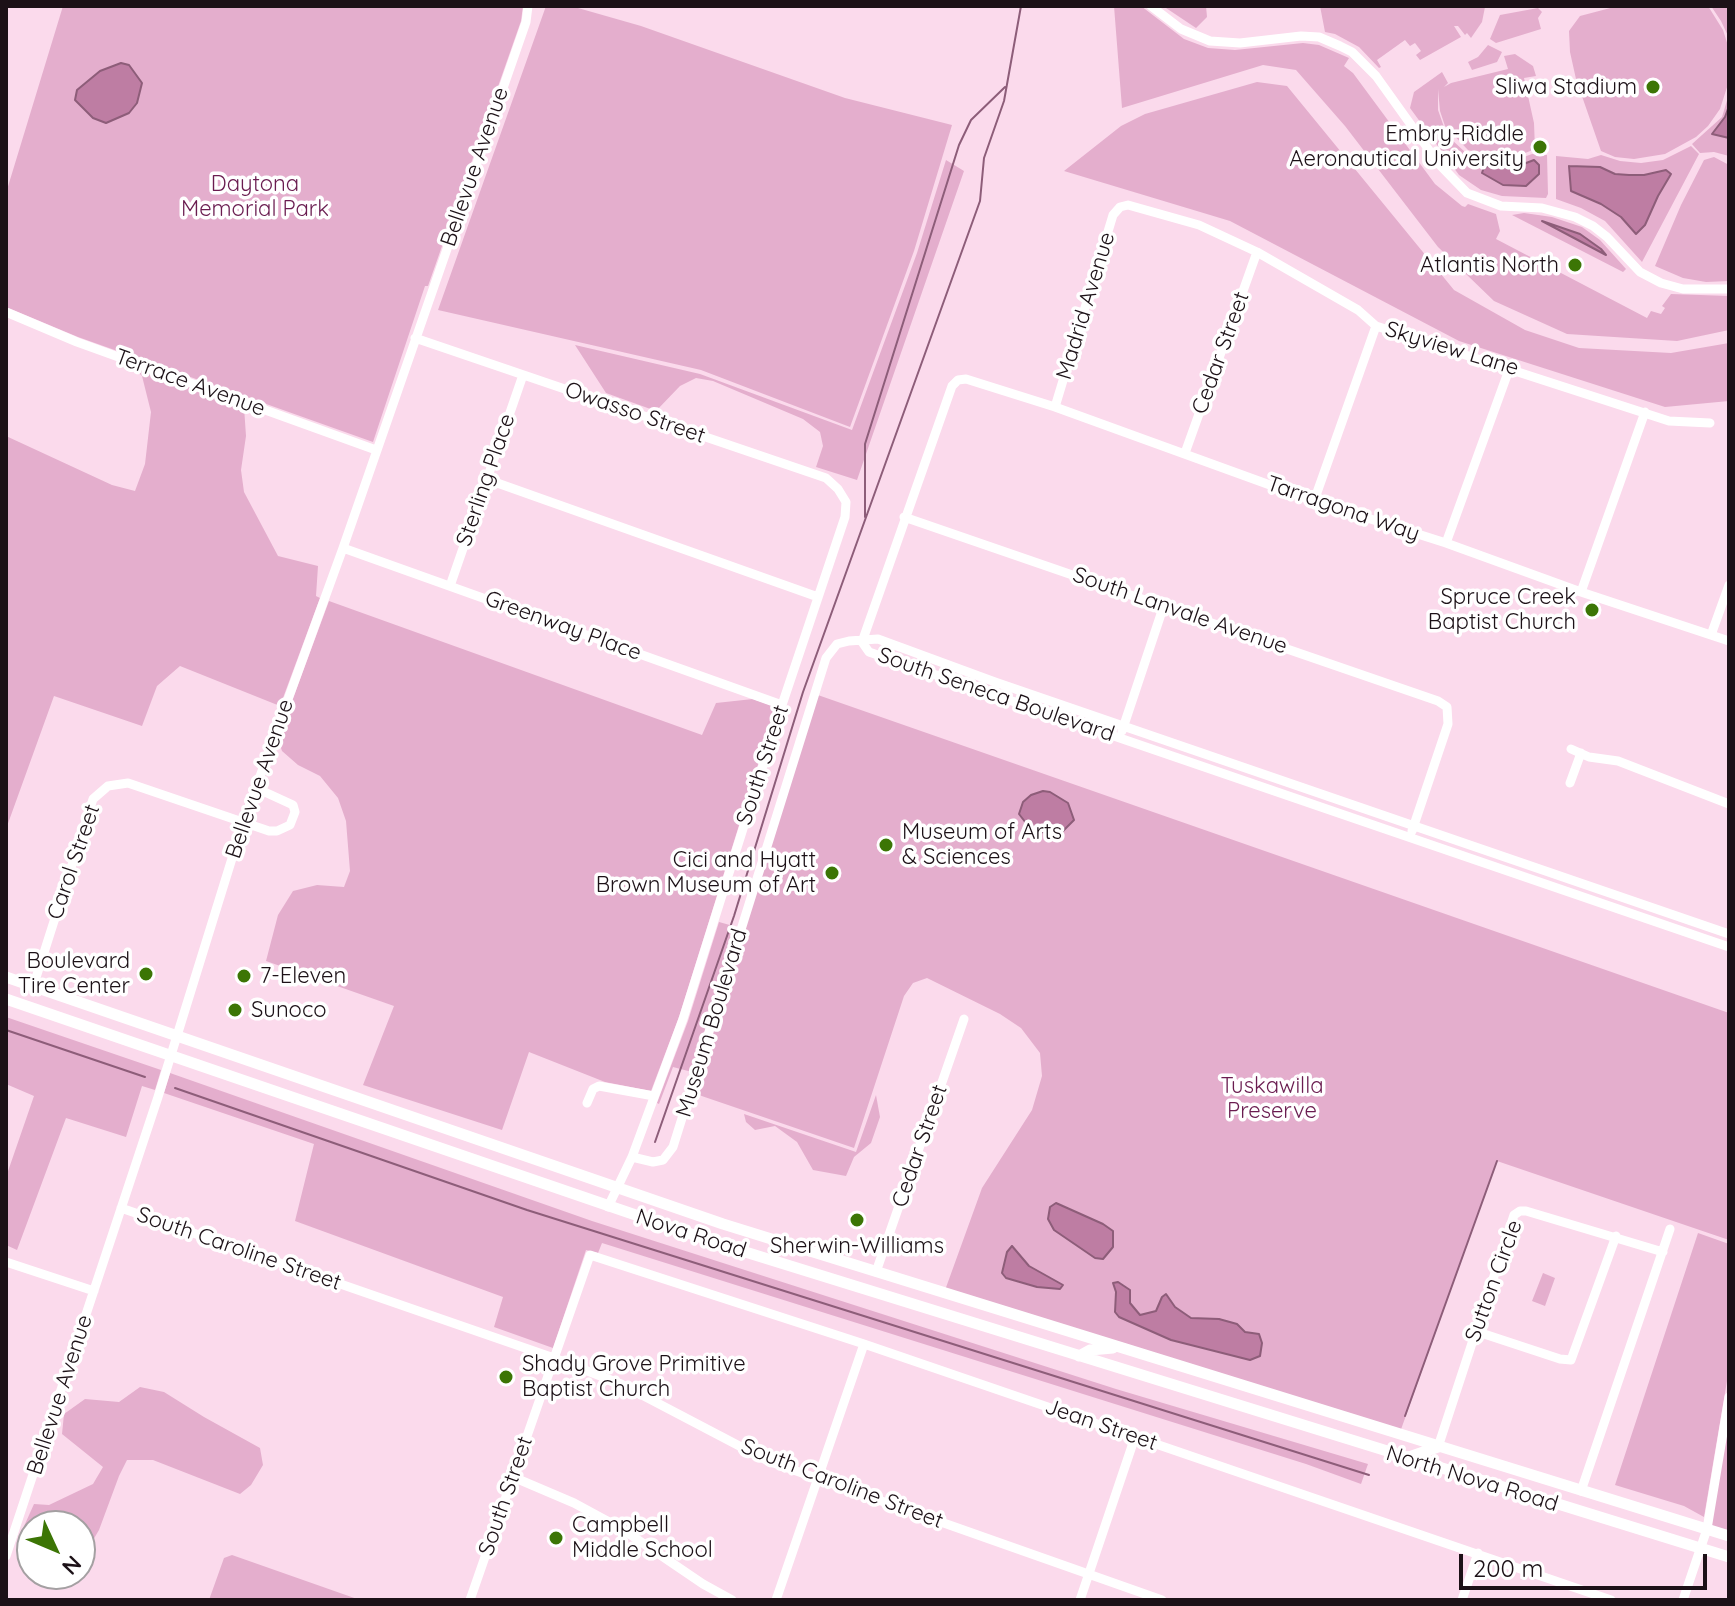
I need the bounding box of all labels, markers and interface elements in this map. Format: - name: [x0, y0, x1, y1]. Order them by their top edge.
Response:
- place label: Sliwa Stadium: [1495, 74, 1637, 100]
- marker: Sliwa Stadium: [1644, 78, 1662, 96]
- street label: Bellevue Avenue: [435, 84, 515, 250]
- place label: Embry-Riddle Aeronautical University: [1289, 121, 1524, 172]
- marker: Embry-Riddle Aeronautical University: [1531, 138, 1549, 156]
- park label: Daytona Memorial Park: [181, 171, 329, 222]
- street label: Madrid Avenue: [1051, 229, 1121, 383]
- place label: Atlantis North: [1420, 252, 1559, 278]
- marker: Atlantis North: [1566, 256, 1584, 274]
- street label: Cedar Street: [1187, 288, 1255, 418]
- street label: Skyview Lane: [1382, 316, 1522, 382]
- street label: Terrace Avenue: [111, 344, 269, 422]
- street label: Owasso Street: [561, 377, 709, 449]
- street label: Sterling Place: [451, 410, 521, 550]
- street label: Tarragona Way: [1263, 470, 1423, 548]
- street label: South Lanvale Avenue: [1069, 562, 1291, 660]
- place label: Spruce Creek Baptist Church: [1428, 584, 1576, 636]
- street label: Greenway Place: [481, 585, 645, 667]
- marker: Spruce Creek Baptist Church: [1583, 601, 1601, 619]
- street label: South Seneca Boulevard: [874, 642, 1118, 748]
- street label: Bellevue Avenue: [220, 696, 300, 862]
- street label: South Street: [731, 702, 795, 828]
- street label: Carol Street: [42, 801, 106, 923]
- place label: Museum of Arts & Sciences: [902, 819, 1062, 870]
- marker: Museum of Arts & Sciences: [877, 836, 895, 854]
- place label: Cici and Hyatt Brown Museum of Art: [596, 847, 816, 898]
- marker: Cici and Hyatt Brown Museum of Art: [823, 864, 841, 882]
- street label: Museum Boulevard: [671, 926, 753, 1120]
- place label: Boulevard Tire Center: [18, 948, 130, 1000]
- place label: 7-Eleven: [260, 963, 346, 989]
- marker: Boulevard Tire Center: [137, 965, 155, 983]
- marker: 7-Eleven: [235, 967, 253, 985]
- place label: Sunoco: [251, 997, 327, 1023]
- marker: Sunoco: [226, 1001, 244, 1019]
- park label: Tuskawilla Preserve: [1220, 1073, 1324, 1124]
- street label: Cedar Street: [887, 1081, 953, 1211]
- street label: South Caroline Street: [133, 1202, 345, 1296]
- street label: Nova Road: [632, 1204, 750, 1264]
- marker: Sherwin-Williams: [848, 1211, 866, 1229]
- street label: Sutton Circle: [1460, 1217, 1528, 1345]
- place label: Sherwin-Williams: [770, 1233, 944, 1259]
- street label: Bellevue Avenue: [22, 1312, 98, 1478]
- place label: Shady Grove Primitive Baptist Church: [522, 1351, 746, 1402]
- marker: Shady Grove Primitive Baptist Church: [497, 1368, 515, 1386]
- street label: Jean Street: [1041, 1393, 1161, 1457]
- street label: South Street: [473, 1433, 539, 1559]
- street label: South Caroline Street: [737, 1433, 947, 1535]
- street label: North Nova Road: [1383, 1440, 1561, 1518]
- north arrow: [16, 1510, 96, 1590]
- place label: Campbell Middle School: [572, 1512, 713, 1564]
- marker: Campbell Middle School: [547, 1529, 565, 1547]
- scale bar: [1463, 1538, 1711, 1588]
- text: N: [56, 1550, 88, 1581]
- text: 200 m: [1473, 1553, 1543, 1583]

